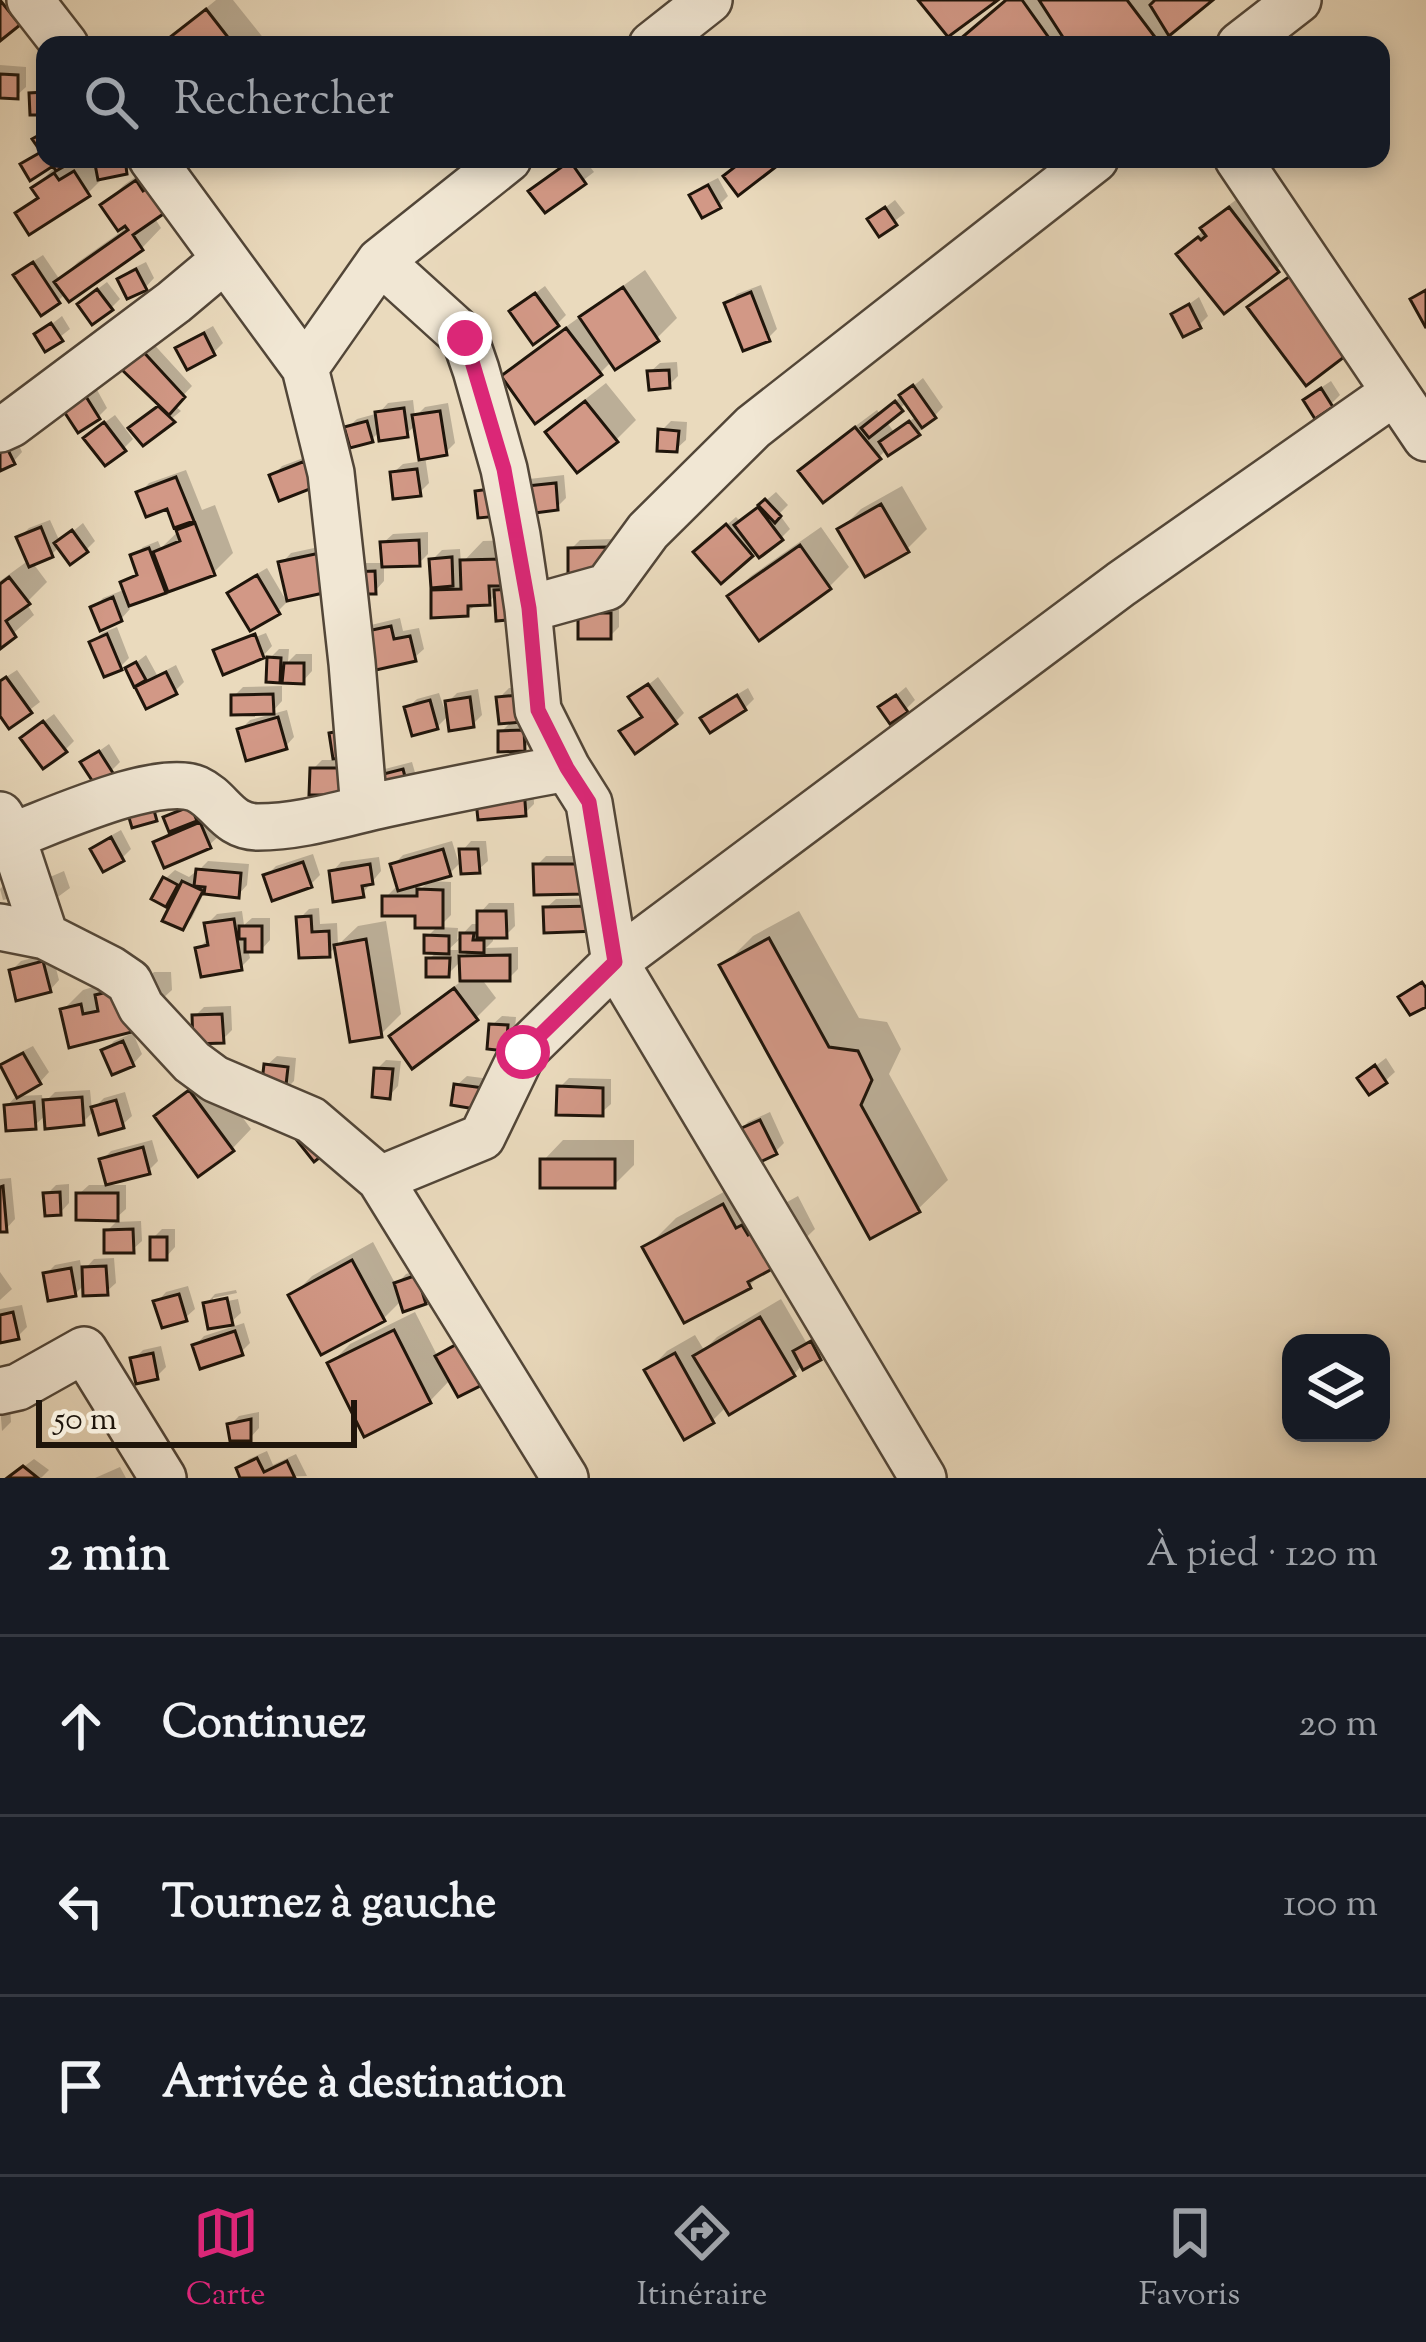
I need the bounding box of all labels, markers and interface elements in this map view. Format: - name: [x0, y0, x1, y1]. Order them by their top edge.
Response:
- search box: [36, 36, 1390, 168]
- icon: search: [78, 69, 144, 135]
- text: Rechercher: [174, 70, 394, 135]
- route end: [438, 311, 492, 365]
- route start: [496, 1025, 550, 1079]
- map controls: [1282, 1334, 1390, 1442]
- button: layers: [1282, 1334, 1390, 1442]
- scale bar: [36, 1394, 357, 1447]
- text: 50 m: [54, 1397, 117, 1445]
- text: 2 min: [48, 1520, 170, 1593]
- text: À pied · 120 m: [1146, 1528, 1378, 1584]
- icon: ahead: [48, 1693, 114, 1759]
- text: Continuez: [162, 1693, 366, 1758]
- text: 20 m: [1299, 1698, 1378, 1754]
- icon: left: [48, 1873, 114, 1939]
- text: Tournez à gauche: [162, 1873, 496, 1938]
- text: 100 m: [1283, 1878, 1378, 1934]
- icon: arrive: [48, 2053, 114, 2119]
- text: Arrivée à destination: [162, 2053, 566, 2118]
- tab: Carte: [186, 2200, 266, 2320]
- tab: Itinéraire: [637, 2200, 767, 2320]
- tab: Favoris: [1139, 2200, 1240, 2320]

